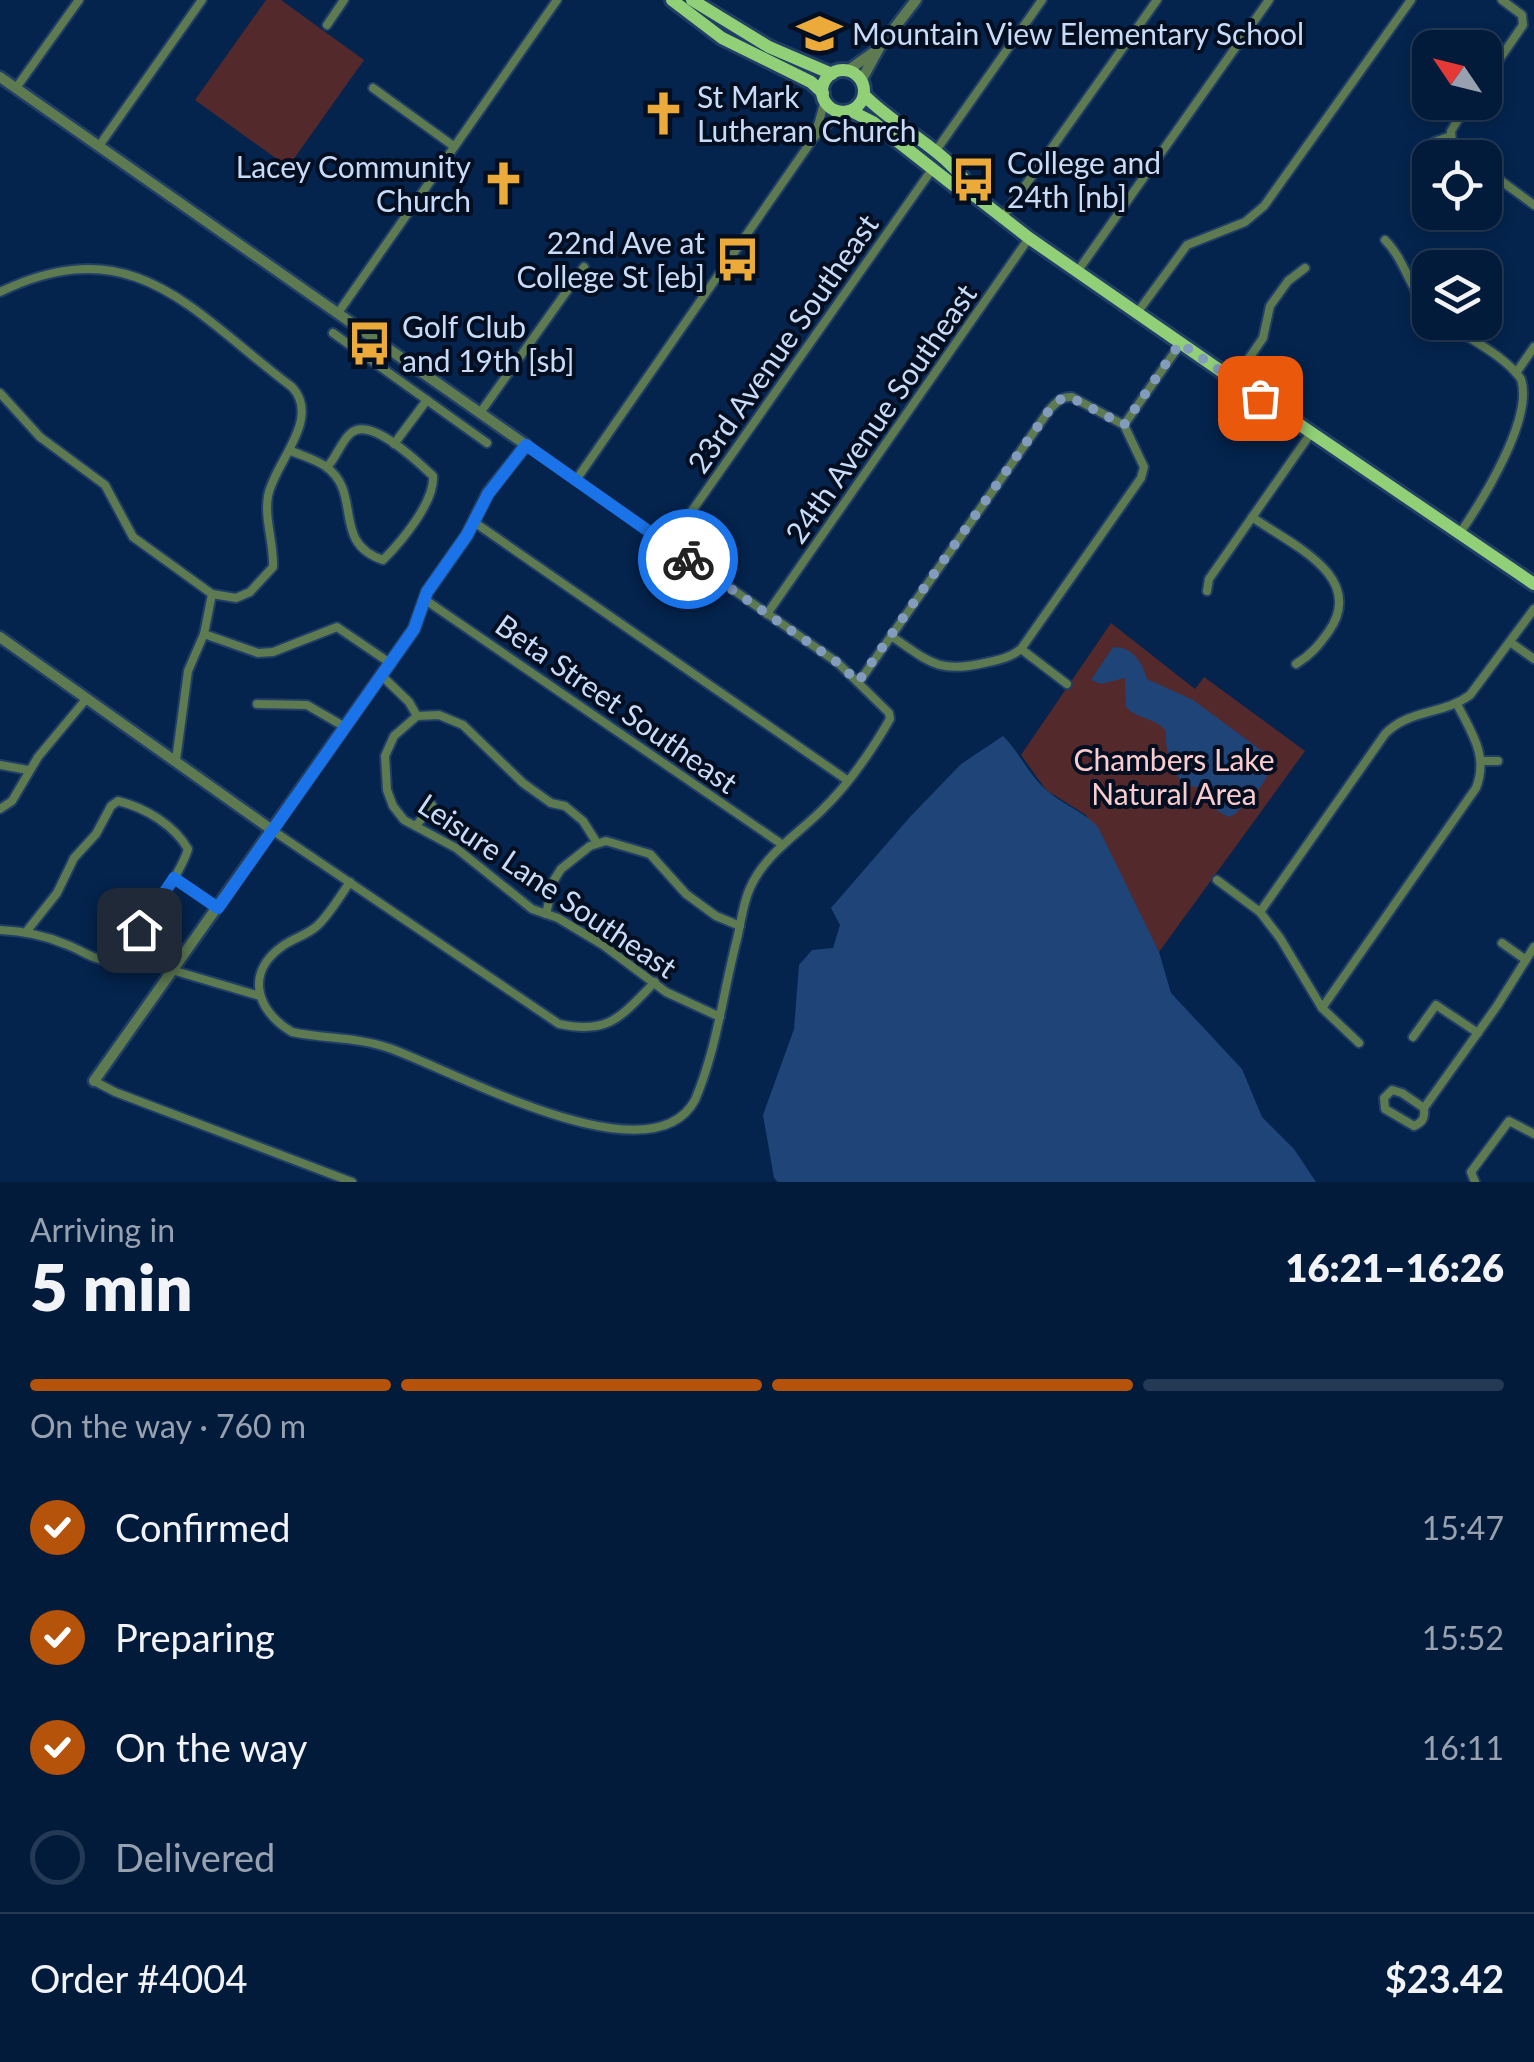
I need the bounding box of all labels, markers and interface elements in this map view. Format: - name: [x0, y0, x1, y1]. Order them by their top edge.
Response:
- school or university icon: Mountain View Elementary School: [795, 9, 843, 57]
- place label: Mountain View Elementary School: [852, 15, 1304, 51]
- north arrow: [1412, 30, 1502, 120]
- map controls: [1412, 30, 1502, 340]
- place label: St Mark Lutheran Church: [697, 78, 917, 148]
- church icon: St Mark Lutheran Church: [640, 89, 688, 137]
- button: locate: [1412, 140, 1502, 230]
- place label: College and 24th [nb]: [1007, 144, 1161, 214]
- place label: Lacey Community Church: [236, 148, 472, 218]
- bus stop icon: College and 24th [nb]: [950, 155, 998, 203]
- church icon: Lacey Community Church: [480, 159, 528, 207]
- street label: 23rd Avenue Southeast: [679, 207, 885, 479]
- place label: 22nd Ave at College St [eb]: [516, 224, 705, 294]
- bus stop icon: 22nd Ave at College St [eb]: [714, 235, 762, 283]
- button: layers: [1412, 250, 1502, 340]
- street label: 24th Avenue Southeast: [777, 276, 983, 549]
- place label: Golf Club and 19th [sb]: [402, 308, 574, 378]
- bus stop icon: Golf Club and 19th [sb]: [345, 319, 393, 367]
- pin: [1218, 356, 1303, 441]
- icon: bag: [1233, 371, 1288, 426]
- courier: [638, 509, 738, 609]
- icon: bike: [661, 532, 716, 587]
- street label: Beta Street Southeast: [489, 606, 745, 800]
- park label: Chambers Lake Natural Area: [1073, 741, 1275, 811]
- street label: Leisure Lane Southeast: [412, 785, 684, 985]
- pin: [97, 888, 182, 973]
- icon: home: [112, 903, 167, 958]
- text: Arriving in: [30, 1210, 175, 1249]
- text: 16:21–16:26: [1285, 1244, 1504, 1290]
- text: 5 min: [30, 1247, 192, 1325]
- text: On the way · 760 m: [30, 1406, 306, 1445]
- icon: check: [30, 1500, 85, 1555]
- text: Confirmed: [115, 1504, 291, 1550]
- text: 15:47: [1422, 1508, 1504, 1547]
- icon: check: [30, 1610, 85, 1665]
- text: Preparing: [115, 1614, 275, 1660]
- text: 15:52: [1422, 1618, 1504, 1657]
- icon: check: [30, 1720, 85, 1775]
- text: On the way: [115, 1724, 307, 1770]
- text: 16:11: [1422, 1728, 1504, 1767]
- text: Delivered: [115, 1834, 275, 1880]
- text: Order #4004: [30, 1955, 247, 2001]
- text: $23.42: [1385, 1955, 1504, 2001]

